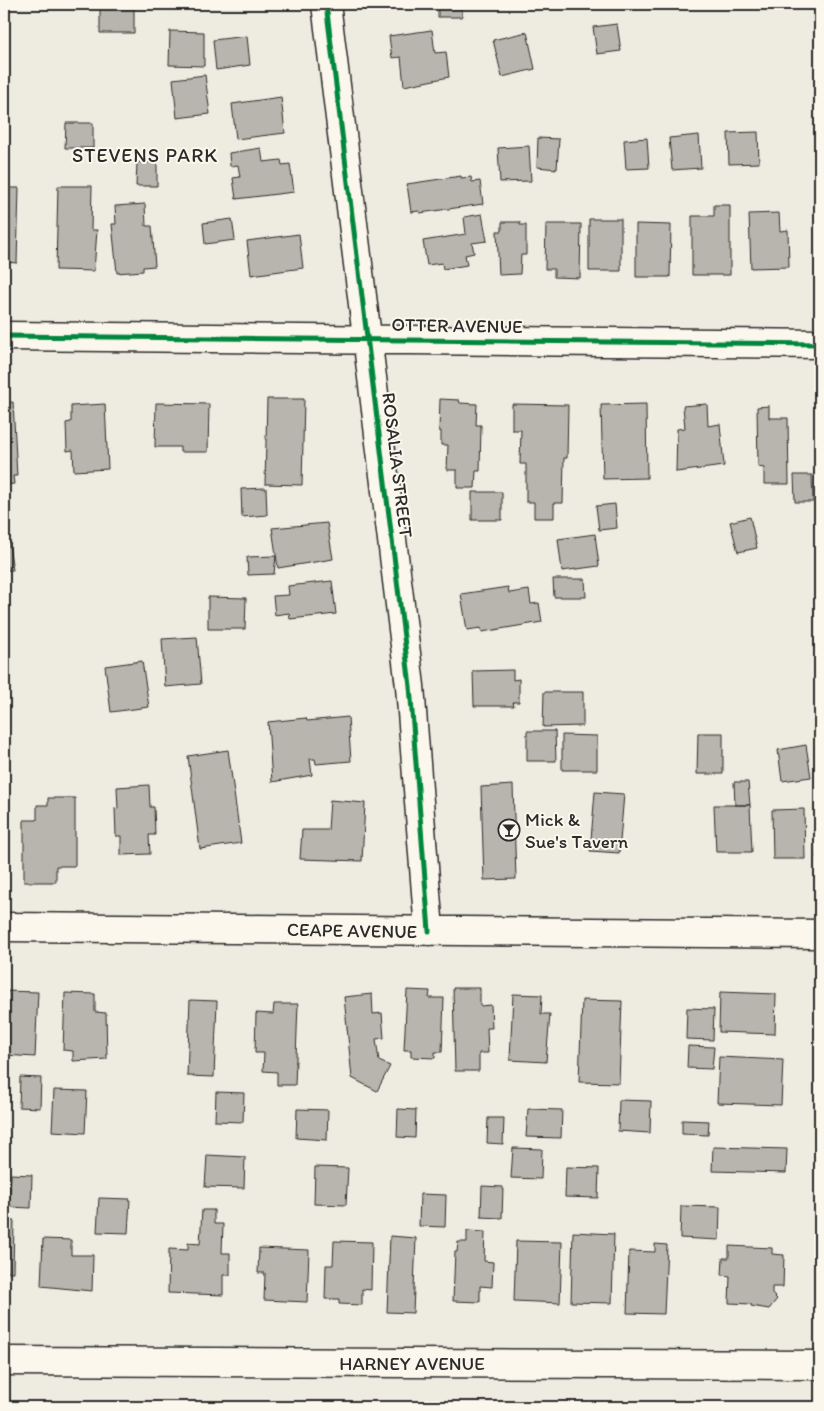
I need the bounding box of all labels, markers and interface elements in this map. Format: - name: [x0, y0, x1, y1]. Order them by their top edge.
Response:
- district label: STEVENS PARK: [72, 143, 218, 167]
- street label: OTTER AVENUE: [391, 313, 523, 338]
- street label: ROSALIA STREET: [377, 391, 418, 539]
- place label: Mick & Sue's Tavern: [525, 808, 628, 853]
- bar icon: Mick & Sue's Tavern: [497, 818, 521, 842]
- street label: CEAPE AVENUE: [287, 918, 417, 943]
- street label: HARNEY AVENUE: [339, 1352, 485, 1375]

